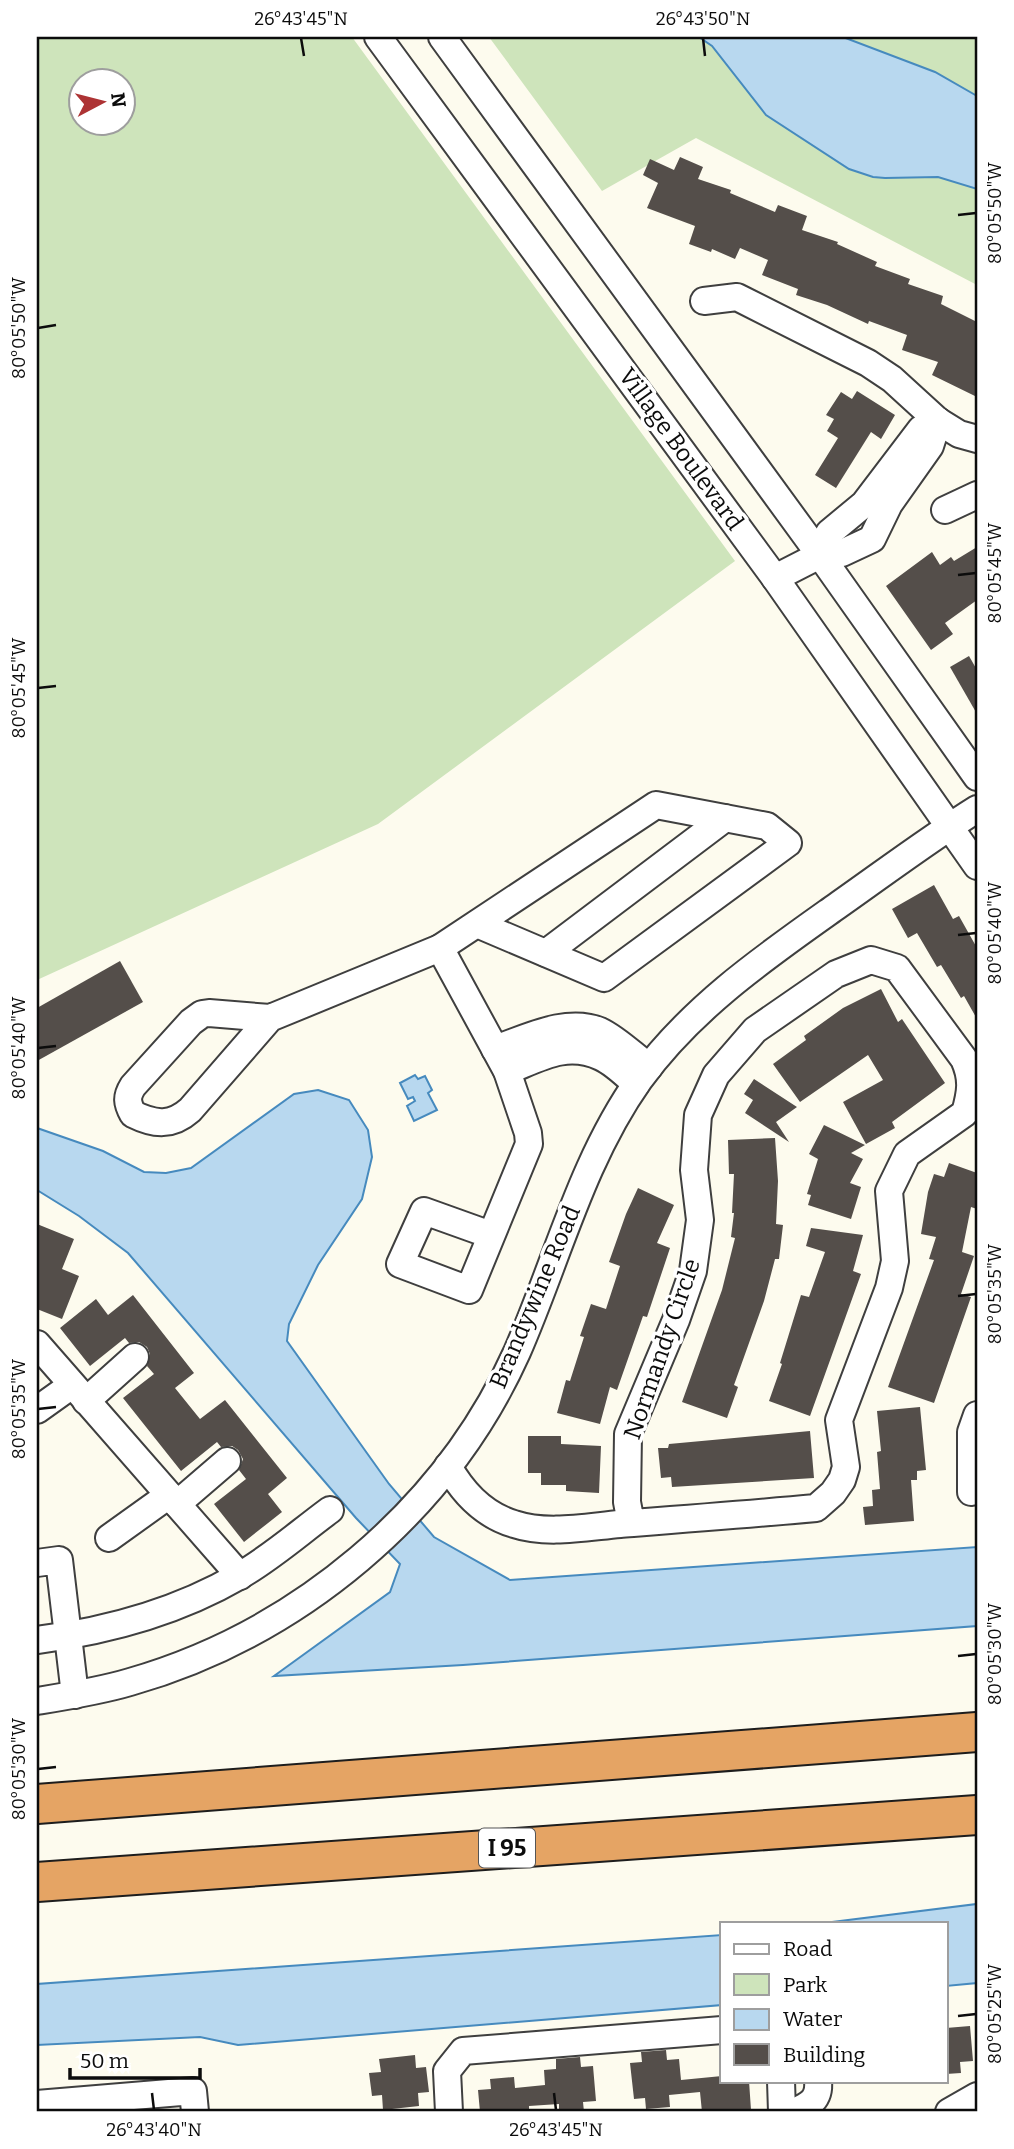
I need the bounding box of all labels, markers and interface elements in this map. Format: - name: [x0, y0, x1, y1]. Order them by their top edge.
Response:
- text: 26°43'45"N: [254, 8, 348, 30]
- text: 26°43'50"N: [656, 8, 750, 30]
- north arrow: [66, 66, 136, 136]
- text: N: [106, 91, 131, 109]
- text: 80°05'50"W: [984, 162, 1006, 264]
- text: 80°05'50"W: [8, 277, 30, 379]
- street label: Village Boulevard: [613, 363, 749, 535]
- text: 80°05'45"W: [984, 522, 1006, 623]
- text: 80°05'45"W: [8, 637, 30, 738]
- text: 80°05'40"W: [984, 881, 1006, 984]
- text: 80°05'40"W: [8, 996, 30, 1099]
- street label: Brandywine Road: [484, 1201, 586, 1393]
- text: 80°05'35"W: [984, 1243, 1006, 1344]
- street label: Normandy Circle: [618, 1255, 706, 1443]
- text: 80°05'35"W: [8, 1358, 30, 1459]
- text: 80°05'30"W: [984, 1602, 1006, 1705]
- text: 80°05'30"W: [8, 1717, 30, 1820]
- road number: I 95: [479, 1828, 535, 1868]
- legend: [720, 1922, 948, 2082]
- text: Road: [783, 1936, 832, 1962]
- text: 80°05'25"W: [984, 1963, 1006, 2064]
- text: Park: [783, 1972, 827, 1998]
- text: Water: [783, 2006, 842, 2032]
- scale bar: [70, 2037, 200, 2081]
- text: Building: [783, 2042, 866, 2068]
- text: 50 m: [80, 2048, 129, 2074]
- text: 26°43'40"N: [106, 2119, 202, 2141]
- text: 26°43'45"N: [509, 2119, 603, 2141]

